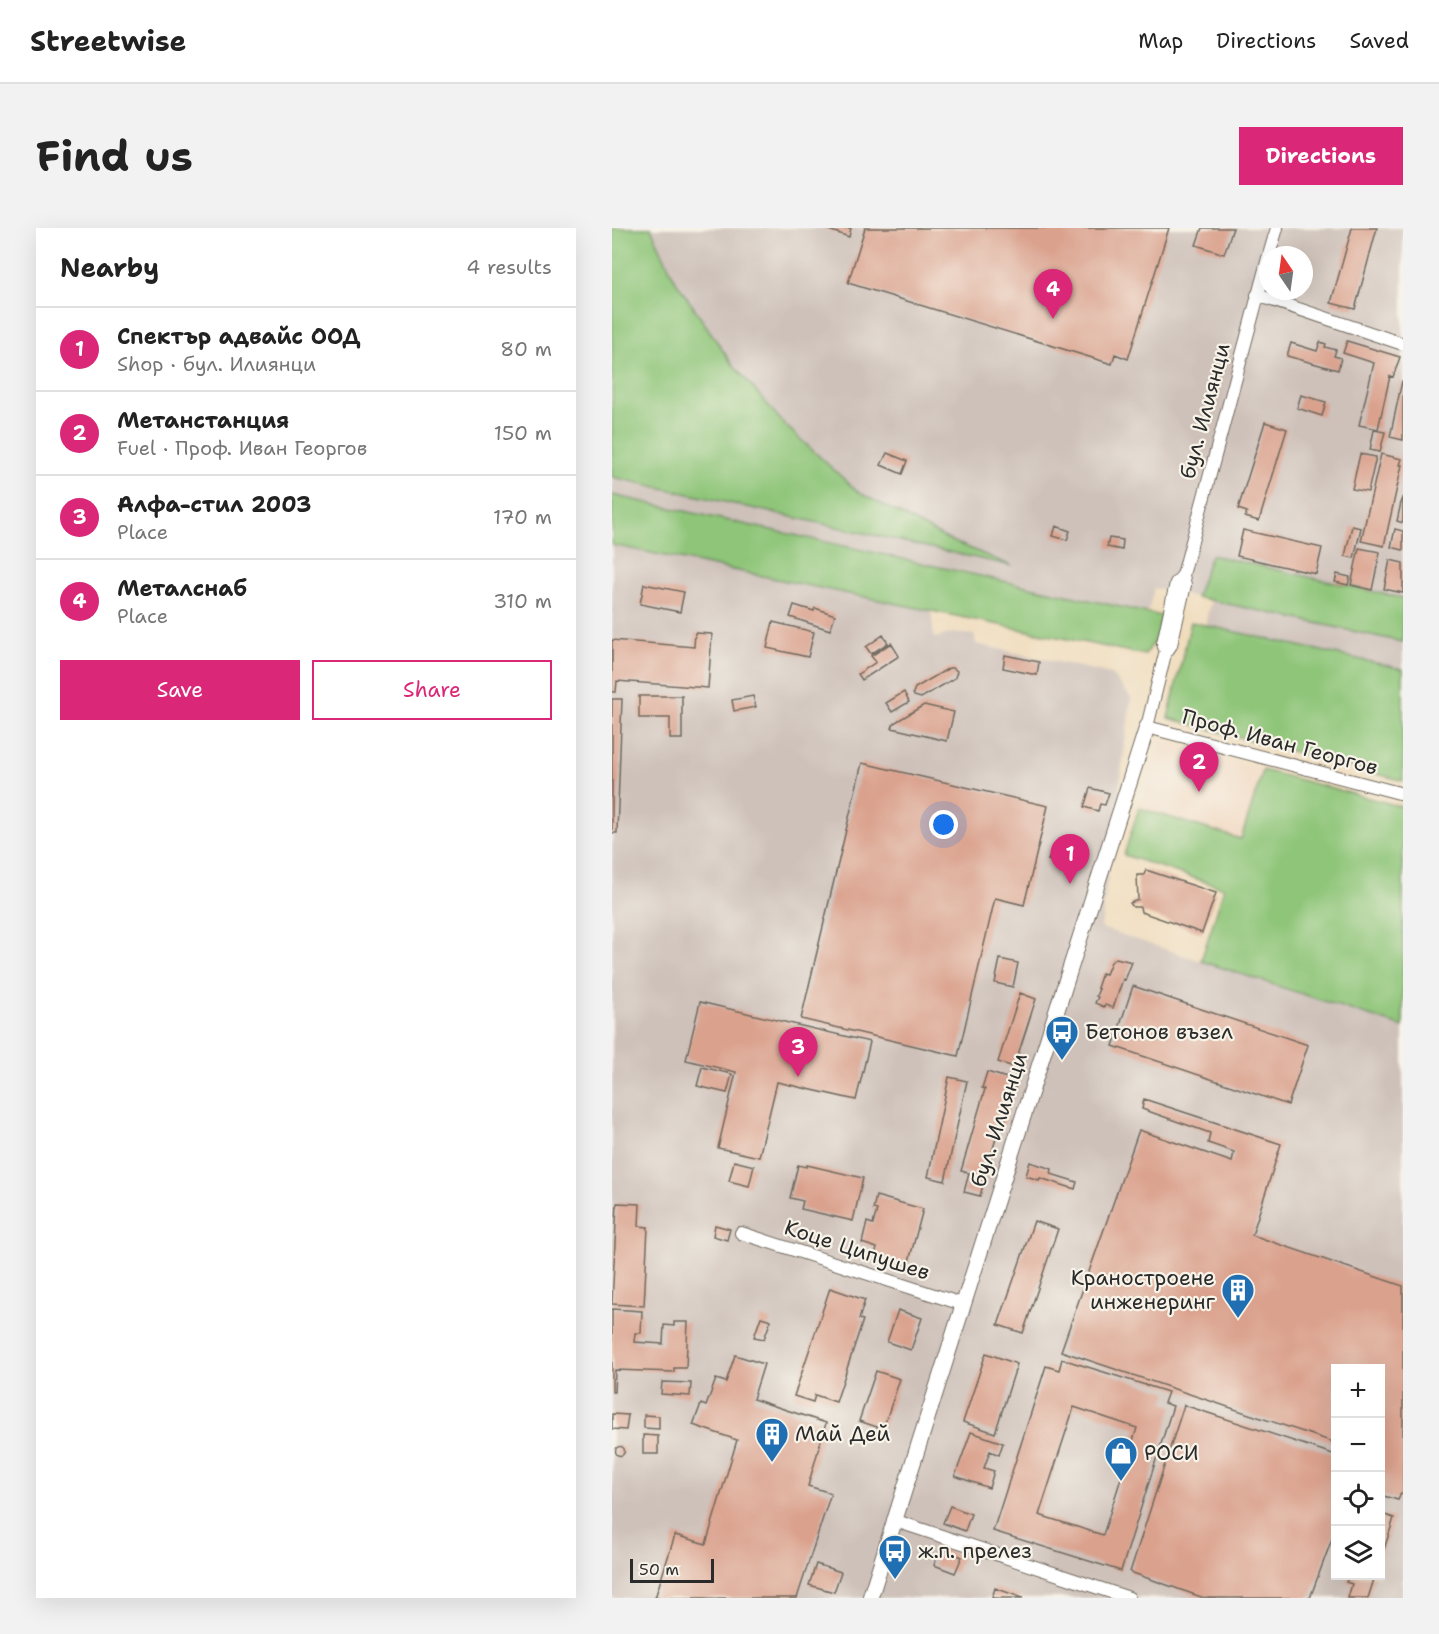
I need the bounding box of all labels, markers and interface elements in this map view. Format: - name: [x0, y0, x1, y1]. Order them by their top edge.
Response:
- text: Streetwise: [30, 22, 186, 60]
- text: Map: [1138, 27, 1183, 55]
- text: Directions: [1216, 27, 1316, 55]
- text: Saved: [1349, 27, 1409, 55]
- button: Directions: [1239, 127, 1403, 185]
- text: Find us: [36, 128, 193, 184]
- north arrow: [1259, 246, 1313, 300]
- text: Nearby: [60, 250, 159, 285]
- text: 4 results: [466, 254, 552, 280]
- pin: 4: [1034, 270, 1072, 319]
- text: Спектър адвайс ООД: [117, 322, 360, 351]
- text: 1: [75, 336, 84, 362]
- text: 80 m: [500, 336, 552, 362]
- street label: бул. Илиянци: [1173, 340, 1237, 482]
- text: Shop · бул. Илиянци: [117, 351, 316, 377]
- text: Метанстанция: [117, 406, 289, 435]
- text: 2: [73, 420, 87, 446]
- text: 150 m: [494, 420, 552, 446]
- text: Fuel · Проф. Иван Георгов: [117, 435, 367, 461]
- text: Алфа-стил 2003: [117, 490, 311, 519]
- text: 3: [73, 504, 87, 530]
- text: 170 m: [493, 504, 552, 530]
- text: Place: [117, 519, 168, 545]
- text: Металснаб: [117, 574, 247, 603]
- text: 4: [73, 588, 87, 614]
- text: 310 m: [493, 588, 552, 614]
- text: Place: [117, 603, 168, 629]
- button: Save: [60, 660, 300, 720]
- button: Share: [312, 660, 552, 720]
- street label: Проф. Иван Георгов: [1179, 702, 1381, 782]
- pin: 2: [1180, 742, 1218, 792]
- your location: [929, 810, 958, 839]
- pin: 1: [1050, 834, 1090, 884]
- bus stop icon: Бетонов възел: [1044, 1014, 1080, 1061]
- place label: Бетонов възел: [1085, 1018, 1233, 1046]
- pin: 3: [778, 1028, 818, 1077]
- street label: бул. Илиянци: [964, 1049, 1034, 1191]
- street label: Коце Ципушев: [781, 1213, 933, 1287]
- place label: Краностроене инженеринг: [1071, 1264, 1216, 1316]
- building icon: Краностроене инженеринг: [1220, 1272, 1256, 1319]
- map controls: [1331, 1364, 1385, 1580]
- button: +: [1331, 1364, 1385, 1418]
- building icon: Май Дей: [754, 1416, 790, 1463]
- button: −: [1331, 1418, 1385, 1472]
- place label: Май Дей: [795, 1420, 891, 1448]
- shop icon: РОСИ: [1103, 1435, 1139, 1482]
- place label: РОСИ: [1144, 1439, 1199, 1467]
- button: locate: [1331, 1472, 1385, 1526]
- button: layers: [1331, 1526, 1385, 1580]
- bus stop icon: ж.п. прелез: [877, 1533, 913, 1580]
- place label: ж.п. прелез: [918, 1537, 1032, 1565]
- scale bar: [630, 1556, 714, 1584]
- text: 50 m: [639, 1559, 679, 1580]

